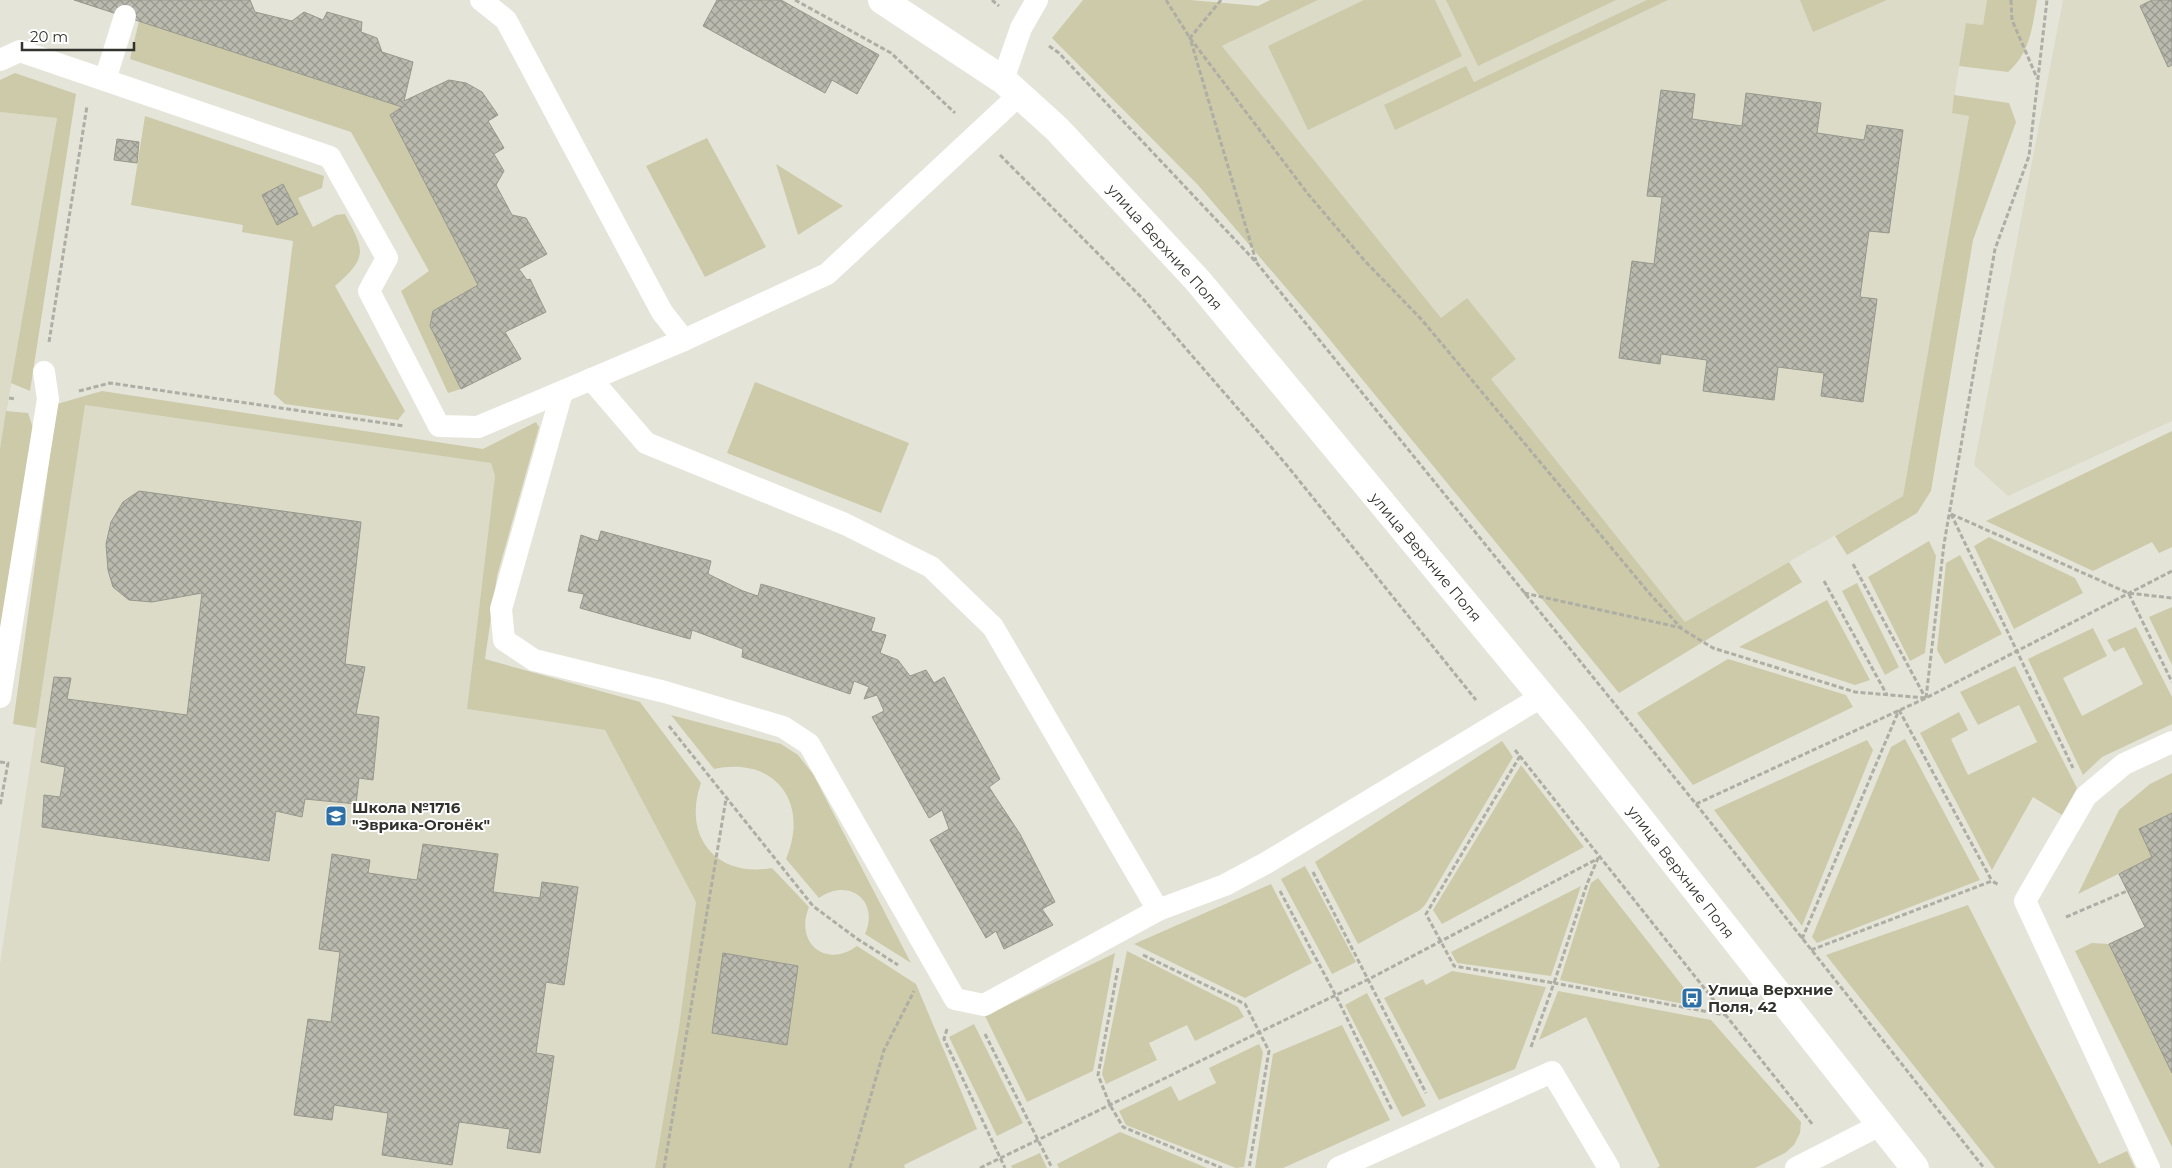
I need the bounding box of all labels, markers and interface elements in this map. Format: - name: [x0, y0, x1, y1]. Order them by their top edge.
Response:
- scale bar: [22, 20, 135, 52]
- text: 20 m: [30, 27, 68, 46]
- street label: улица Верхние Поля: [1103, 179, 1227, 314]
- street label: улица Верхние Поля: [1366, 488, 1486, 626]
- place label: Школа №1716 "Эврика-Огонёк": [352, 798, 490, 834]
- street label: улица Верхние Поля: [1623, 801, 1739, 942]
- school or university icon: Школа №1716 "Эврика-Огонёк": [324, 804, 348, 828]
- place label: Улица Верхние Поля, 42: [1708, 980, 1833, 1016]
- bus stop icon: Улица Верхние Поля, 42: [1680, 986, 1704, 1010]

